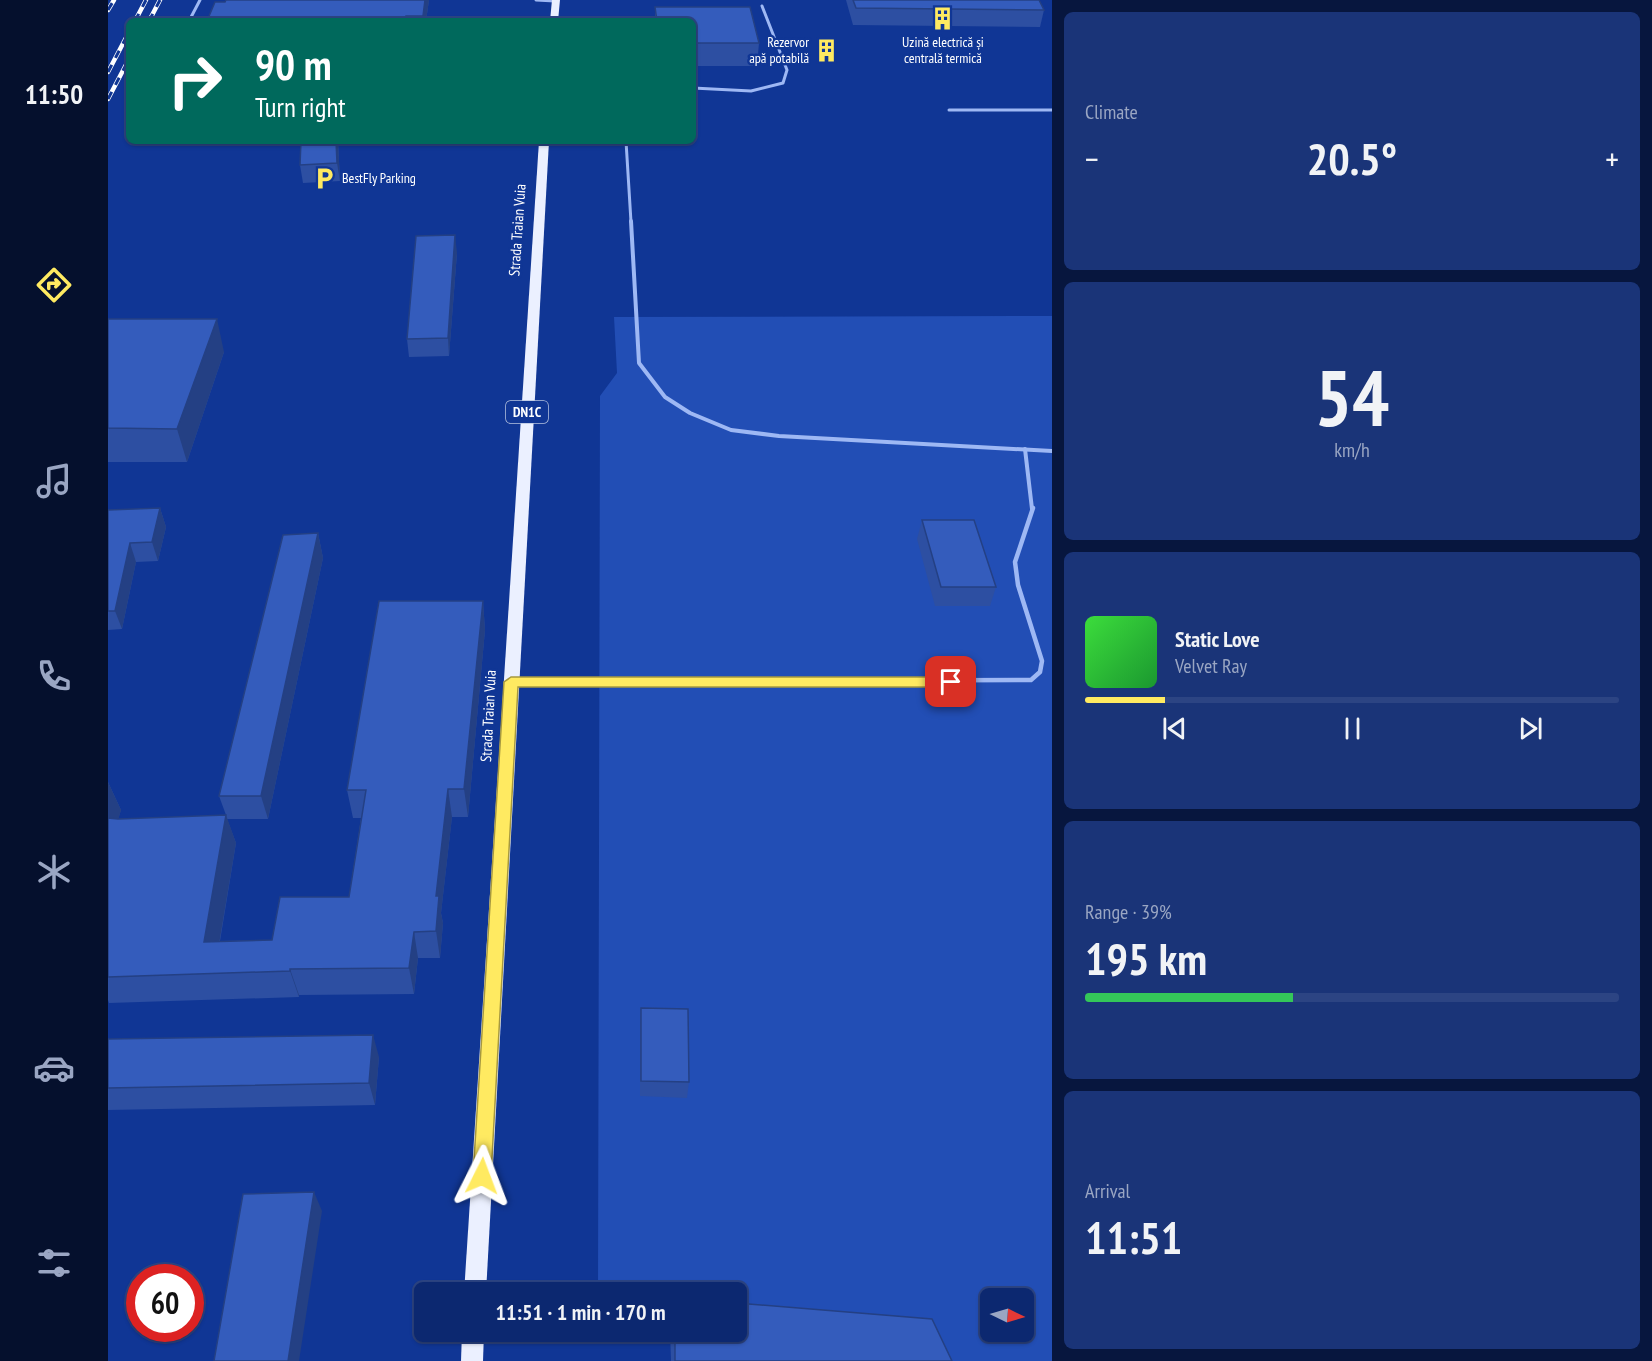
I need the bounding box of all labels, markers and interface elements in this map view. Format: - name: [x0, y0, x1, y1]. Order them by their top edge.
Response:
- building icon: Uzină electrică și centrală termică: [930, 5, 956, 31]
- place label: Rezervor apă potabilă: [749, 33, 809, 67]
- place label: Uzină electrică și centrală termică: [902, 33, 984, 67]
- text: 90 m: [255, 37, 332, 92]
- building icon: Rezervor apă potabilă: [814, 37, 840, 63]
- icon: right: [156, 42, 234, 120]
- text: 11:50: [25, 77, 83, 111]
- text: Turn right: [255, 90, 346, 124]
- text: Climate: [1085, 99, 1138, 125]
- text: 20.5°: [1307, 129, 1397, 187]
- text: −: [1085, 137, 1099, 180]
- text: +: [1605, 137, 1619, 180]
- parking icon: BestFly Parking: [311, 165, 337, 191]
- place label: BestFly Parking: [342, 169, 416, 187]
- street label: Strada Traian Vuia: [504, 183, 530, 277]
- icon: directions: [33, 264, 75, 306]
- text: 54: [1315, 347, 1389, 448]
- road number: DN1C: [506, 401, 548, 423]
- text: km/h: [1334, 437, 1370, 463]
- icon: music: [33, 460, 75, 502]
- text: Static Love: [1175, 625, 1260, 653]
- text: Velvet Ray: [1175, 653, 1247, 679]
- icon: phone: [33, 655, 75, 697]
- pin: [925, 656, 976, 707]
- icon: arrive: [934, 665, 967, 698]
- street label: Strada Traian Vuia: [476, 669, 500, 763]
- icon: previous: [1158, 712, 1191, 745]
- icon: pause: [1336, 712, 1369, 745]
- icon: next: [1514, 712, 1547, 745]
- icon: climate: [33, 851, 75, 893]
- text: Range · 39%: [1085, 899, 1172, 925]
- text: 195 km: [1085, 929, 1207, 987]
- icon: car: [33, 1047, 75, 1089]
- position arrow: [450, 1144, 514, 1208]
- text: Arrival: [1085, 1178, 1130, 1204]
- text: 11:51: [1085, 1208, 1182, 1266]
- icon: filters: [33, 1242, 75, 1284]
- speed limit sign: 60: [126, 1264, 204, 1342]
- north arrow: [980, 1288, 1034, 1342]
- map controls: [980, 1288, 1034, 1342]
- text: 11:51 · 1 min · 170 m: [495, 1298, 666, 1326]

